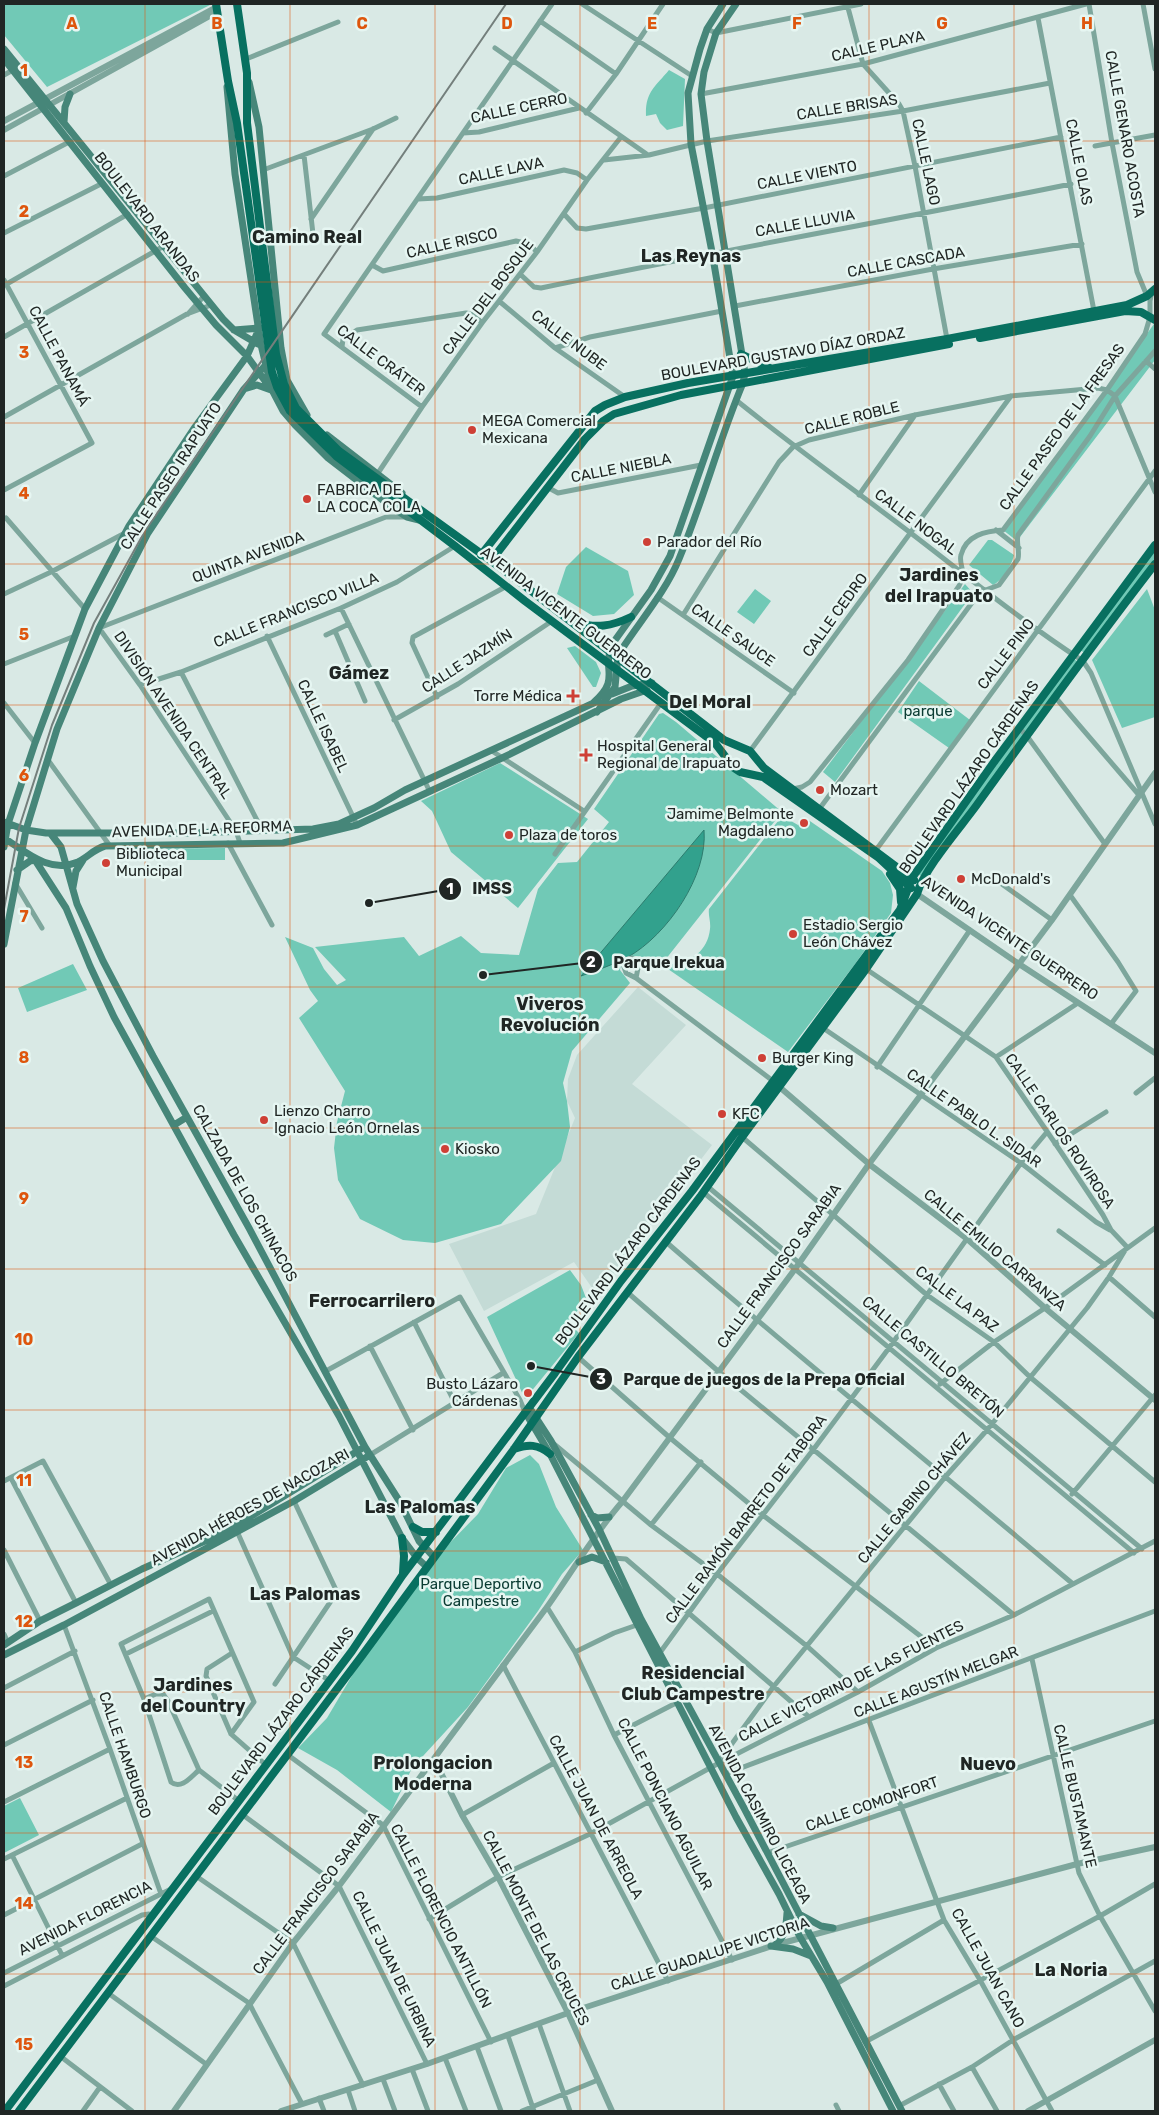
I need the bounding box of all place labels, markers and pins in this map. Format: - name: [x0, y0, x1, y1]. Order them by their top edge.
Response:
- place label: MEGA Comercial Mexicana: [482, 412, 596, 447]
- marker: MEGA Comercial Mexicana: [466, 424, 478, 436]
- place label: FABRICA DE LA COCA COLA: [317, 481, 421, 516]
- marker: FABRICA DE LA COCA COLA: [301, 493, 313, 505]
- place label: Parador del Río: [657, 533, 762, 551]
- marker: Parador del Río: [641, 536, 653, 548]
- place label: Torre Médica: [473, 687, 562, 705]
- marker: Torre Médica: [566, 689, 580, 703]
- place label: Hospital General Regional de Irapuato: [597, 737, 741, 772]
- marker: Hospital General Regional de Irapuato: [579, 748, 593, 762]
- place label: Mozart: [830, 781, 878, 799]
- marker: Mozart: [814, 784, 826, 796]
- place label: Jamime Belmonte Magdaleno: [667, 805, 794, 840]
- marker: Jamime Belmonte Magdaleno: [798, 817, 810, 829]
- place label: Plaza de toros: [519, 826, 617, 844]
- marker: Plaza de toros: [503, 829, 515, 841]
- place label: Biblioteca Municipal: [116, 845, 185, 880]
- marker: Biblioteca Municipal: [100, 857, 112, 869]
- place label: McDonald's: [971, 870, 1051, 888]
- callout: IMSS: [437, 873, 522, 904]
- marker: McDonald's: [955, 873, 967, 885]
- place label: Estadio Sergio León Chávez: [803, 916, 903, 951]
- marker: Estadio Sergio León Chávez: [787, 928, 799, 940]
- callout: Parque Irekua: [579, 947, 735, 978]
- place label: Burger King: [772, 1049, 854, 1067]
- marker: Burger King: [756, 1052, 768, 1064]
- place label: Lienzo Charro Ignacio León Ornelas: [274, 1102, 420, 1137]
- place label: KFC: [732, 1105, 760, 1123]
- marker: KFC: [716, 1108, 728, 1120]
- marker: Lienzo Charro Ignacio León Ornelas: [258, 1114, 270, 1126]
- place label: Kiosko: [455, 1140, 500, 1158]
- marker: Kiosko: [439, 1143, 451, 1155]
- callout: Parque de juegos de la Prepa Oficial: [588, 1364, 915, 1395]
- place label: Busto Lázaro Cárdenas: [426, 1375, 518, 1410]
- marker: Busto Lázaro Cárdenas: [522, 1387, 534, 1399]

